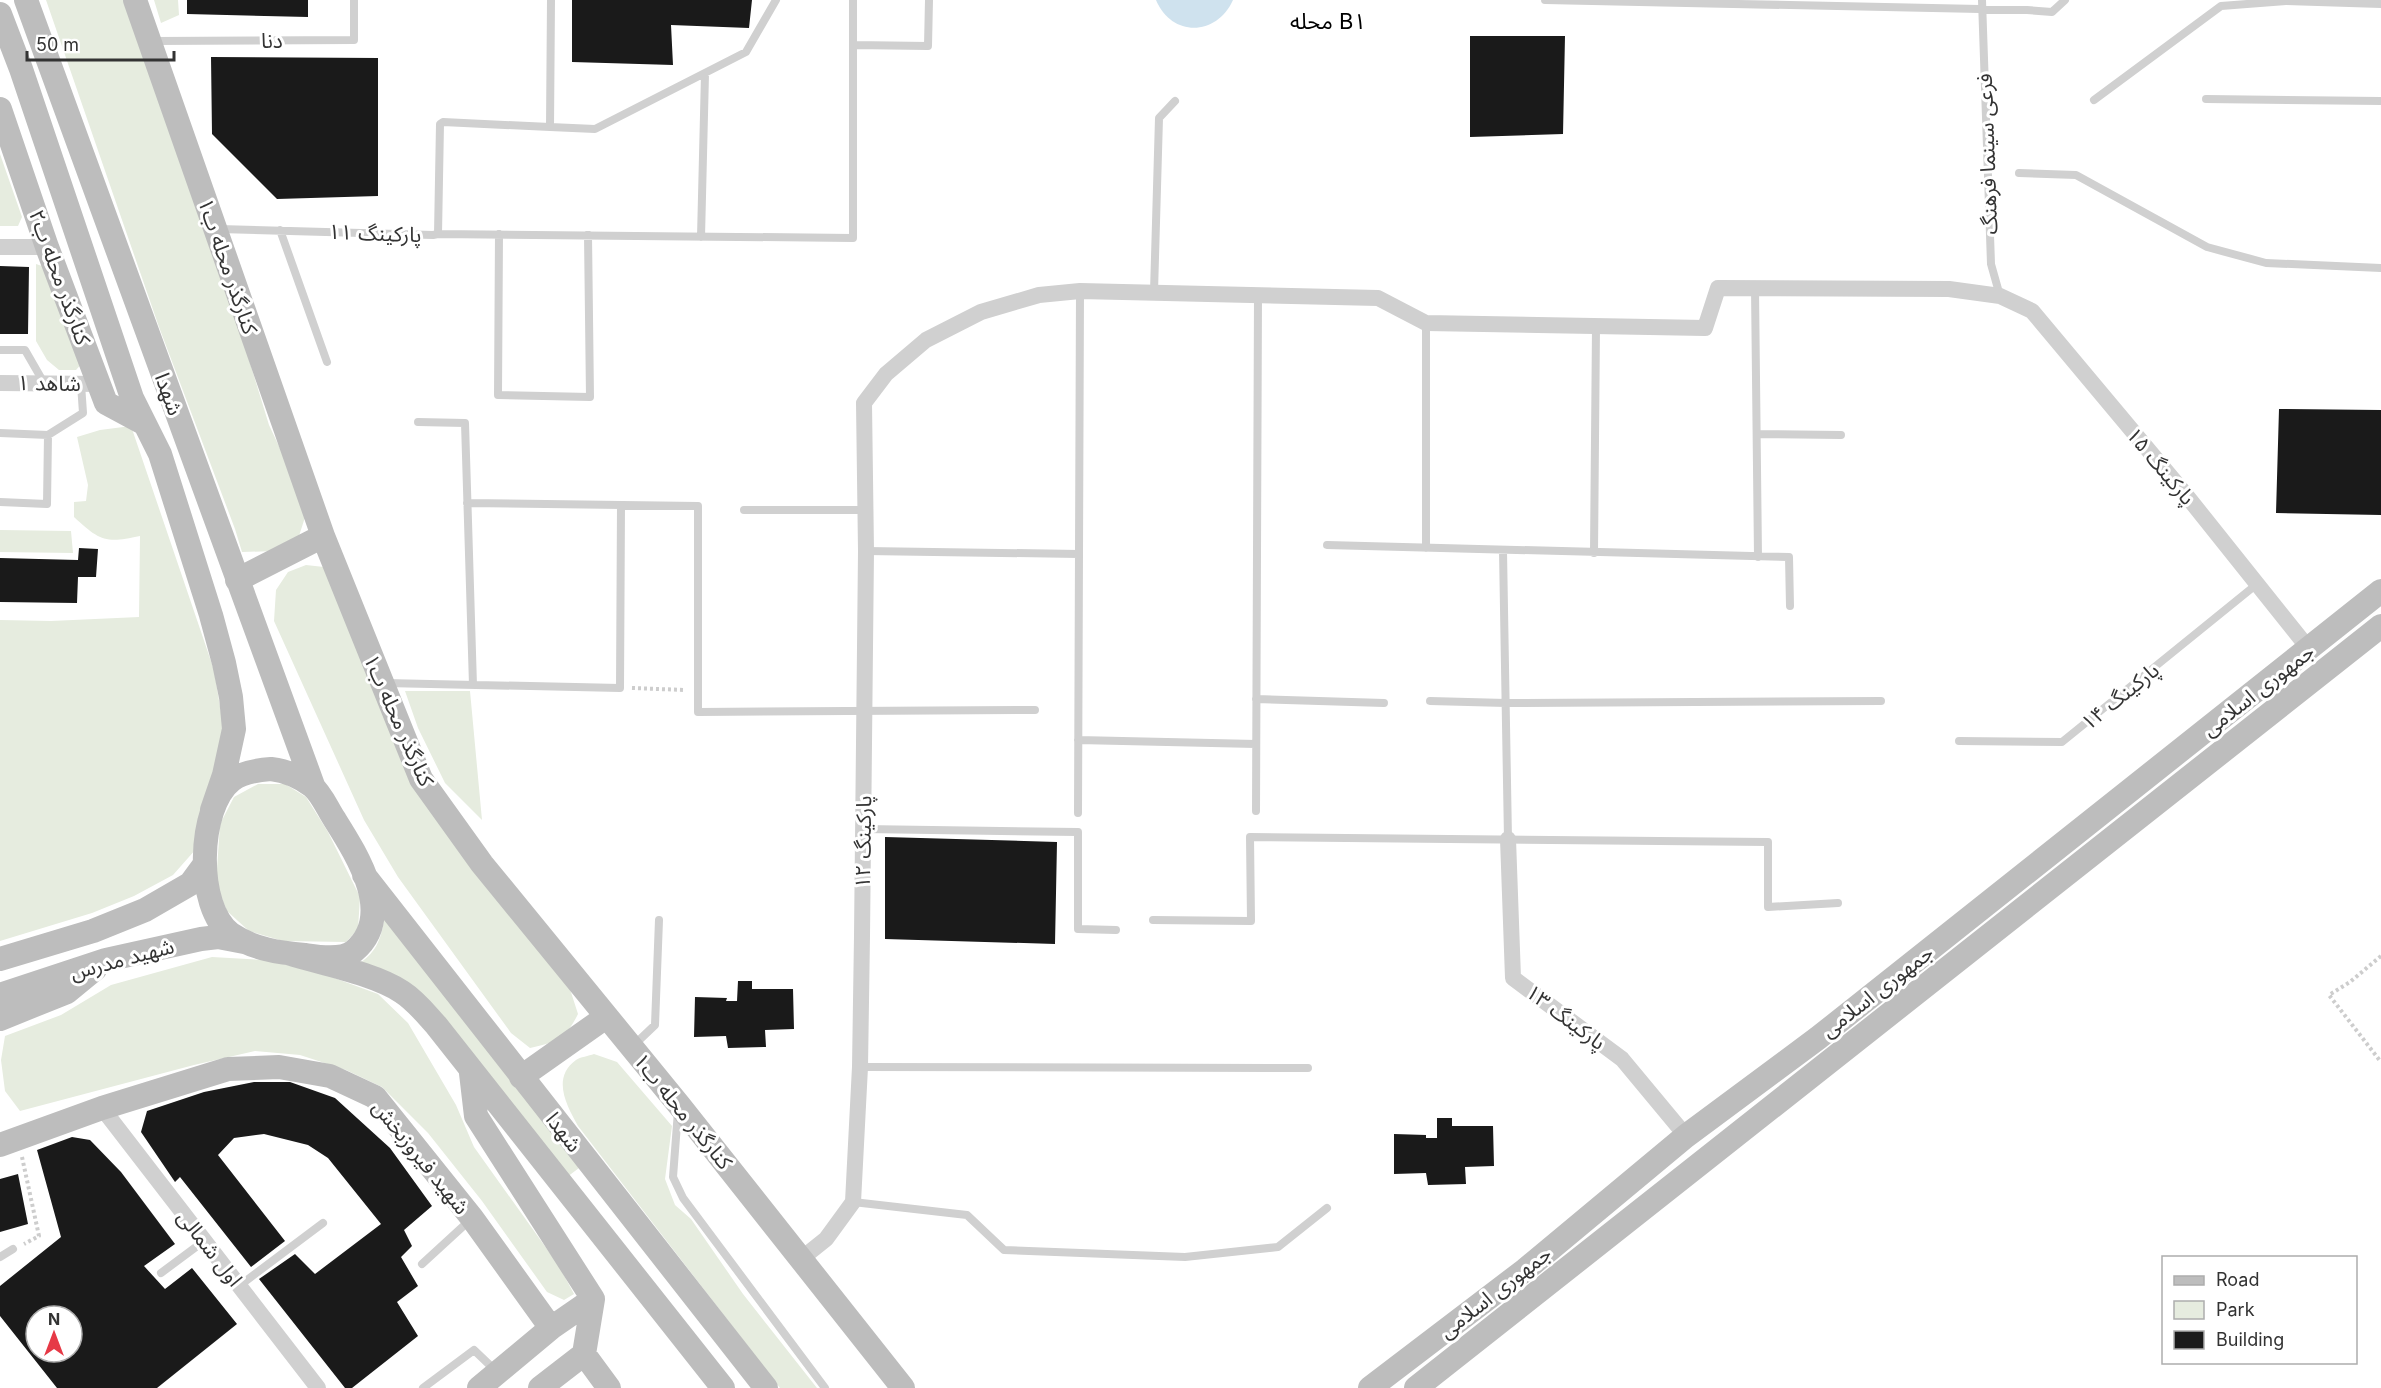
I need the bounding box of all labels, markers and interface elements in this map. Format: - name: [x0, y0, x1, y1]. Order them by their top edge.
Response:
- district label: محله B۱: [1290, 8, 1366, 34]
- scale bar: [27, 24, 174, 62]
- street label: دنا: [261, 28, 283, 53]
- text: 50 m: [36, 34, 79, 55]
- street label: فرعی سینما فرهنگ: [1972, 73, 2002, 235]
- street label: کنارگذر محله ب۱: [193, 195, 263, 338]
- street label: کنارگذر محله ب۲: [24, 206, 96, 348]
- street label: پارکینگ ۱۱: [328, 219, 422, 248]
- street label: شهدا: [150, 369, 188, 419]
- street label: شاهد ۱: [17, 370, 81, 396]
- street label: پارکینگ ۱۵: [2121, 422, 2201, 511]
- street label: جمهوری اسلامی: [2197, 639, 2319, 741]
- street label: کنارگذر محله ب۱: [359, 650, 439, 790]
- street label: پارکینگ ۱۴: [2076, 657, 2165, 736]
- street label: پارکینگ ۱۲: [850, 795, 877, 889]
- street label: شهید مدرس: [67, 933, 177, 985]
- street label: جمهوری اسلامی: [1816, 940, 1938, 1042]
- street label: پارکینگ ۱۳: [1520, 979, 1611, 1056]
- street label: کنارگذر محله ب۱: [629, 1048, 738, 1174]
- street label: شهید فیروزبخش: [367, 1095, 475, 1219]
- street label: شهدا: [541, 1107, 587, 1157]
- street label: اول شمالی: [172, 1205, 248, 1291]
- street label: جمهوری اسلامی: [1434, 1241, 1556, 1343]
- legend: [2162, 1256, 2357, 1364]
- text: Road: [2216, 1269, 2259, 1290]
- text: Park: [2216, 1299, 2255, 1320]
- north arrow: [24, 1304, 84, 1364]
- text: N: [48, 1309, 60, 1329]
- text: Building: [2216, 1329, 2284, 1350]

